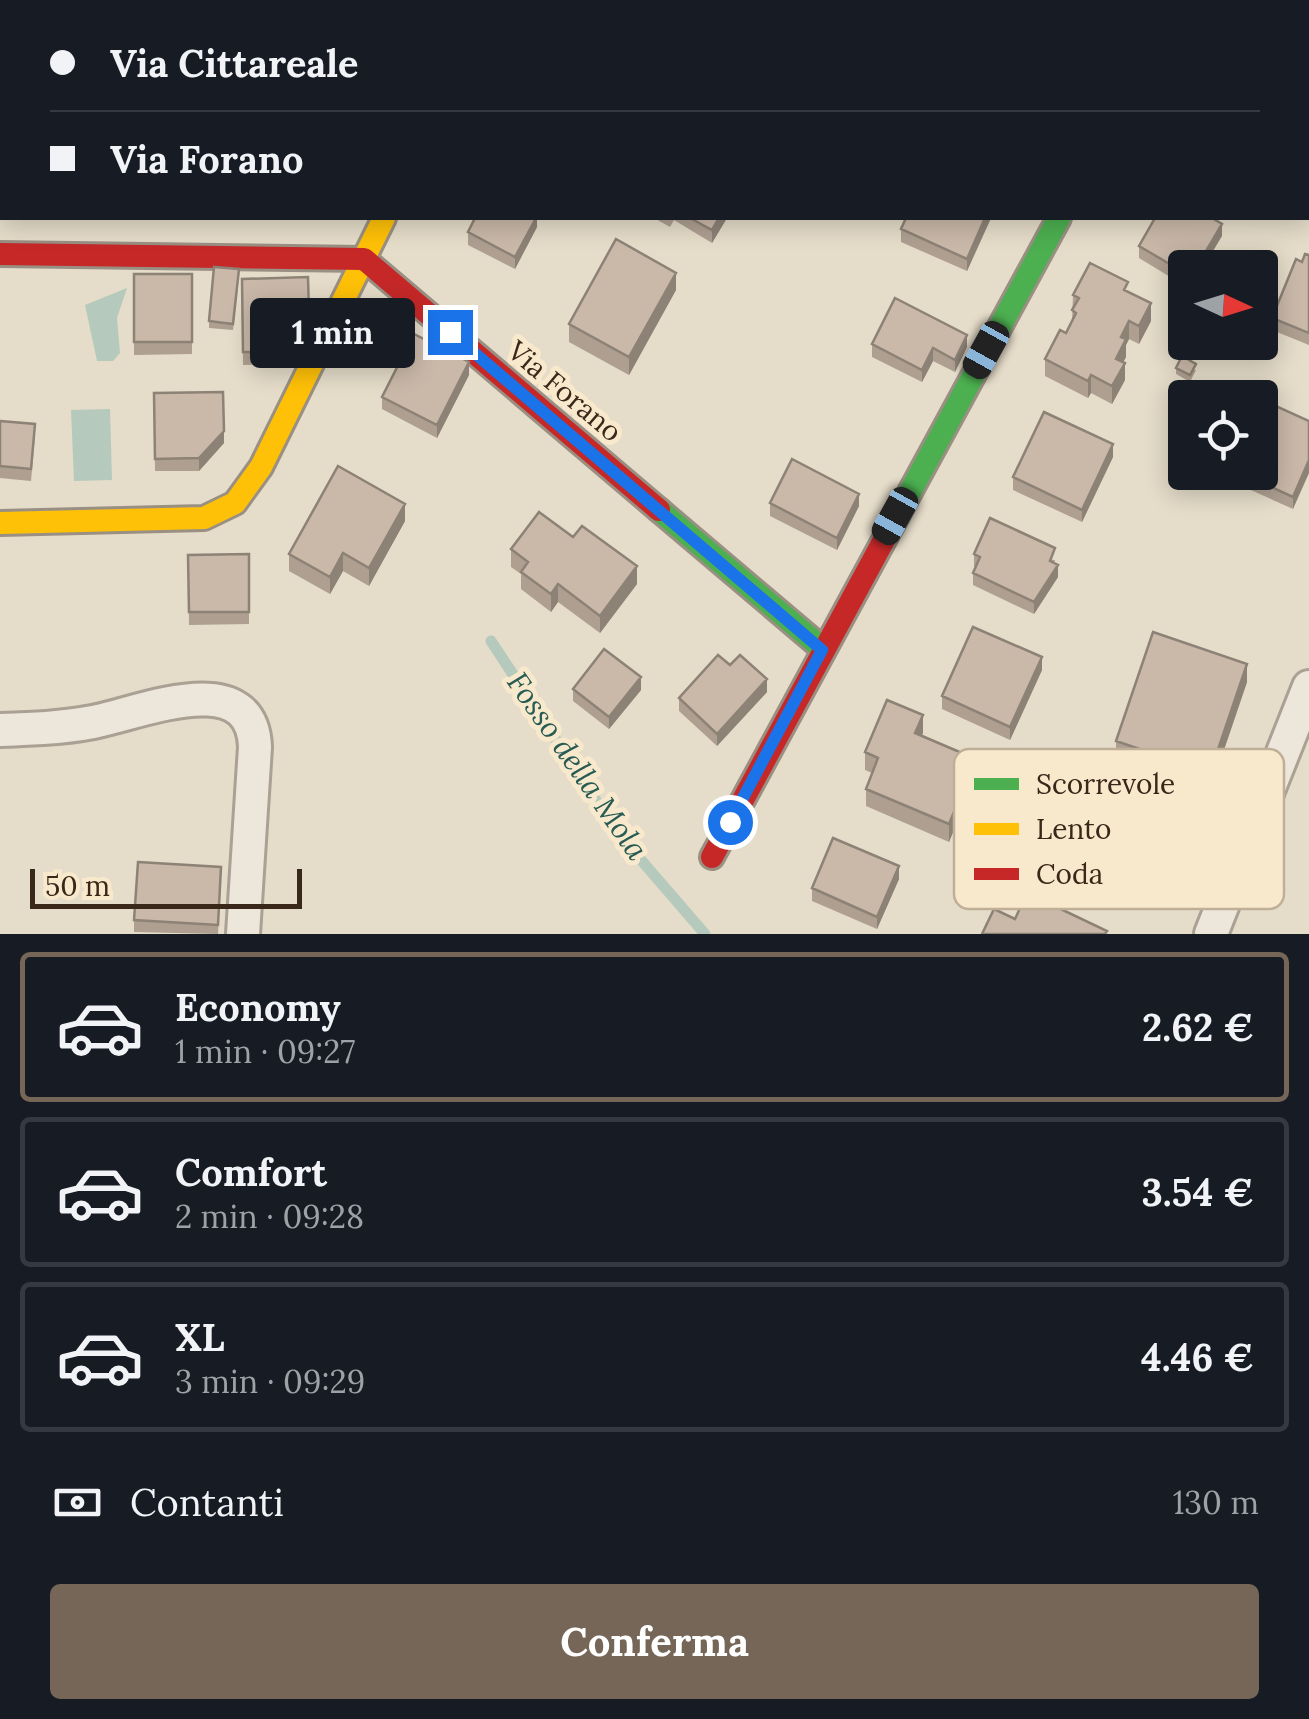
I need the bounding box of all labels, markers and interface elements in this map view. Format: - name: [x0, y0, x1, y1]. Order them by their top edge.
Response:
- text: Via Cittareale: [110, 39, 359, 87]
- text: Via Forano: [110, 135, 304, 183]
- north arrow: [1168, 250, 1278, 360]
- map controls: [1168, 250, 1278, 490]
- callout: 1 min: [250, 297, 415, 367]
- route end: [428, 310, 473, 355]
- text: 1 min: [292, 312, 373, 353]
- car: [958, 316, 1014, 384]
- street label: Via Forano: [500, 332, 630, 449]
- button: locate: [1168, 380, 1278, 490]
- car: [867, 482, 923, 550]
- water label: Fosso della Mola: [499, 664, 657, 867]
- legend: [954, 749, 1284, 909]
- text: Scorrevole: [1036, 766, 1175, 802]
- route start: [708, 800, 753, 845]
- text: Lento: [1036, 811, 1111, 847]
- text: Coda: [1036, 856, 1103, 892]
- scale bar: [30, 864, 302, 908]
- text: 50 m: [45, 868, 110, 904]
- icon: car: [55, 982, 145, 1072]
- text: Economy: [175, 983, 341, 1031]
- text: 2.62 €: [1142, 1003, 1254, 1051]
- text: 1 min · 09:27: [175, 1031, 355, 1072]
- icon: car: [55, 1147, 145, 1237]
- text: Comfort: [175, 1148, 327, 1196]
- text: 3.54 €: [1141, 1168, 1254, 1216]
- text: 2 min · 09:28: [175, 1196, 364, 1237]
- icon: car: [55, 1312, 145, 1402]
- text: XL: [175, 1313, 225, 1361]
- text: 4.46 €: [1141, 1333, 1254, 1381]
- text: 3 min · 09:29: [175, 1361, 365, 1402]
- icon: cash: [50, 1475, 105, 1530]
- text: Contanti: [130, 1478, 284, 1526]
- text: 130 m: [1173, 1482, 1259, 1523]
- button: Conferma: [50, 1584, 1259, 1699]

